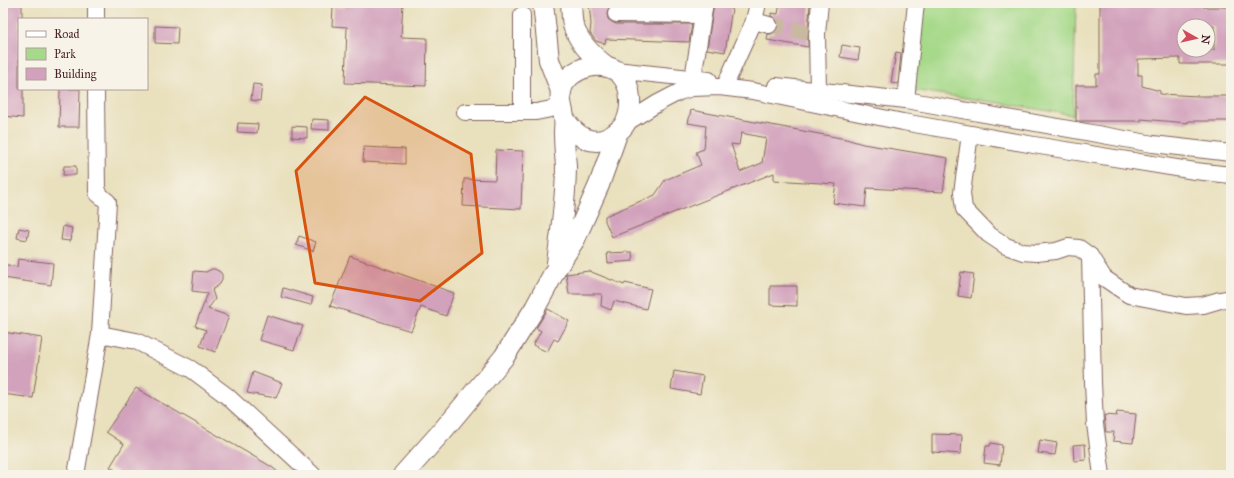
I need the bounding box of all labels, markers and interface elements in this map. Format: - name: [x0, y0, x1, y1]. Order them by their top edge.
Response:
- legend: [18, 18, 148, 90]
- north arrow: [1176, 18, 1216, 58]
- text: Road: [54, 27, 80, 41]
- text: N: [1198, 34, 1212, 46]
- text: Park: [54, 47, 76, 61]
- text: Building: [54, 67, 97, 82]

